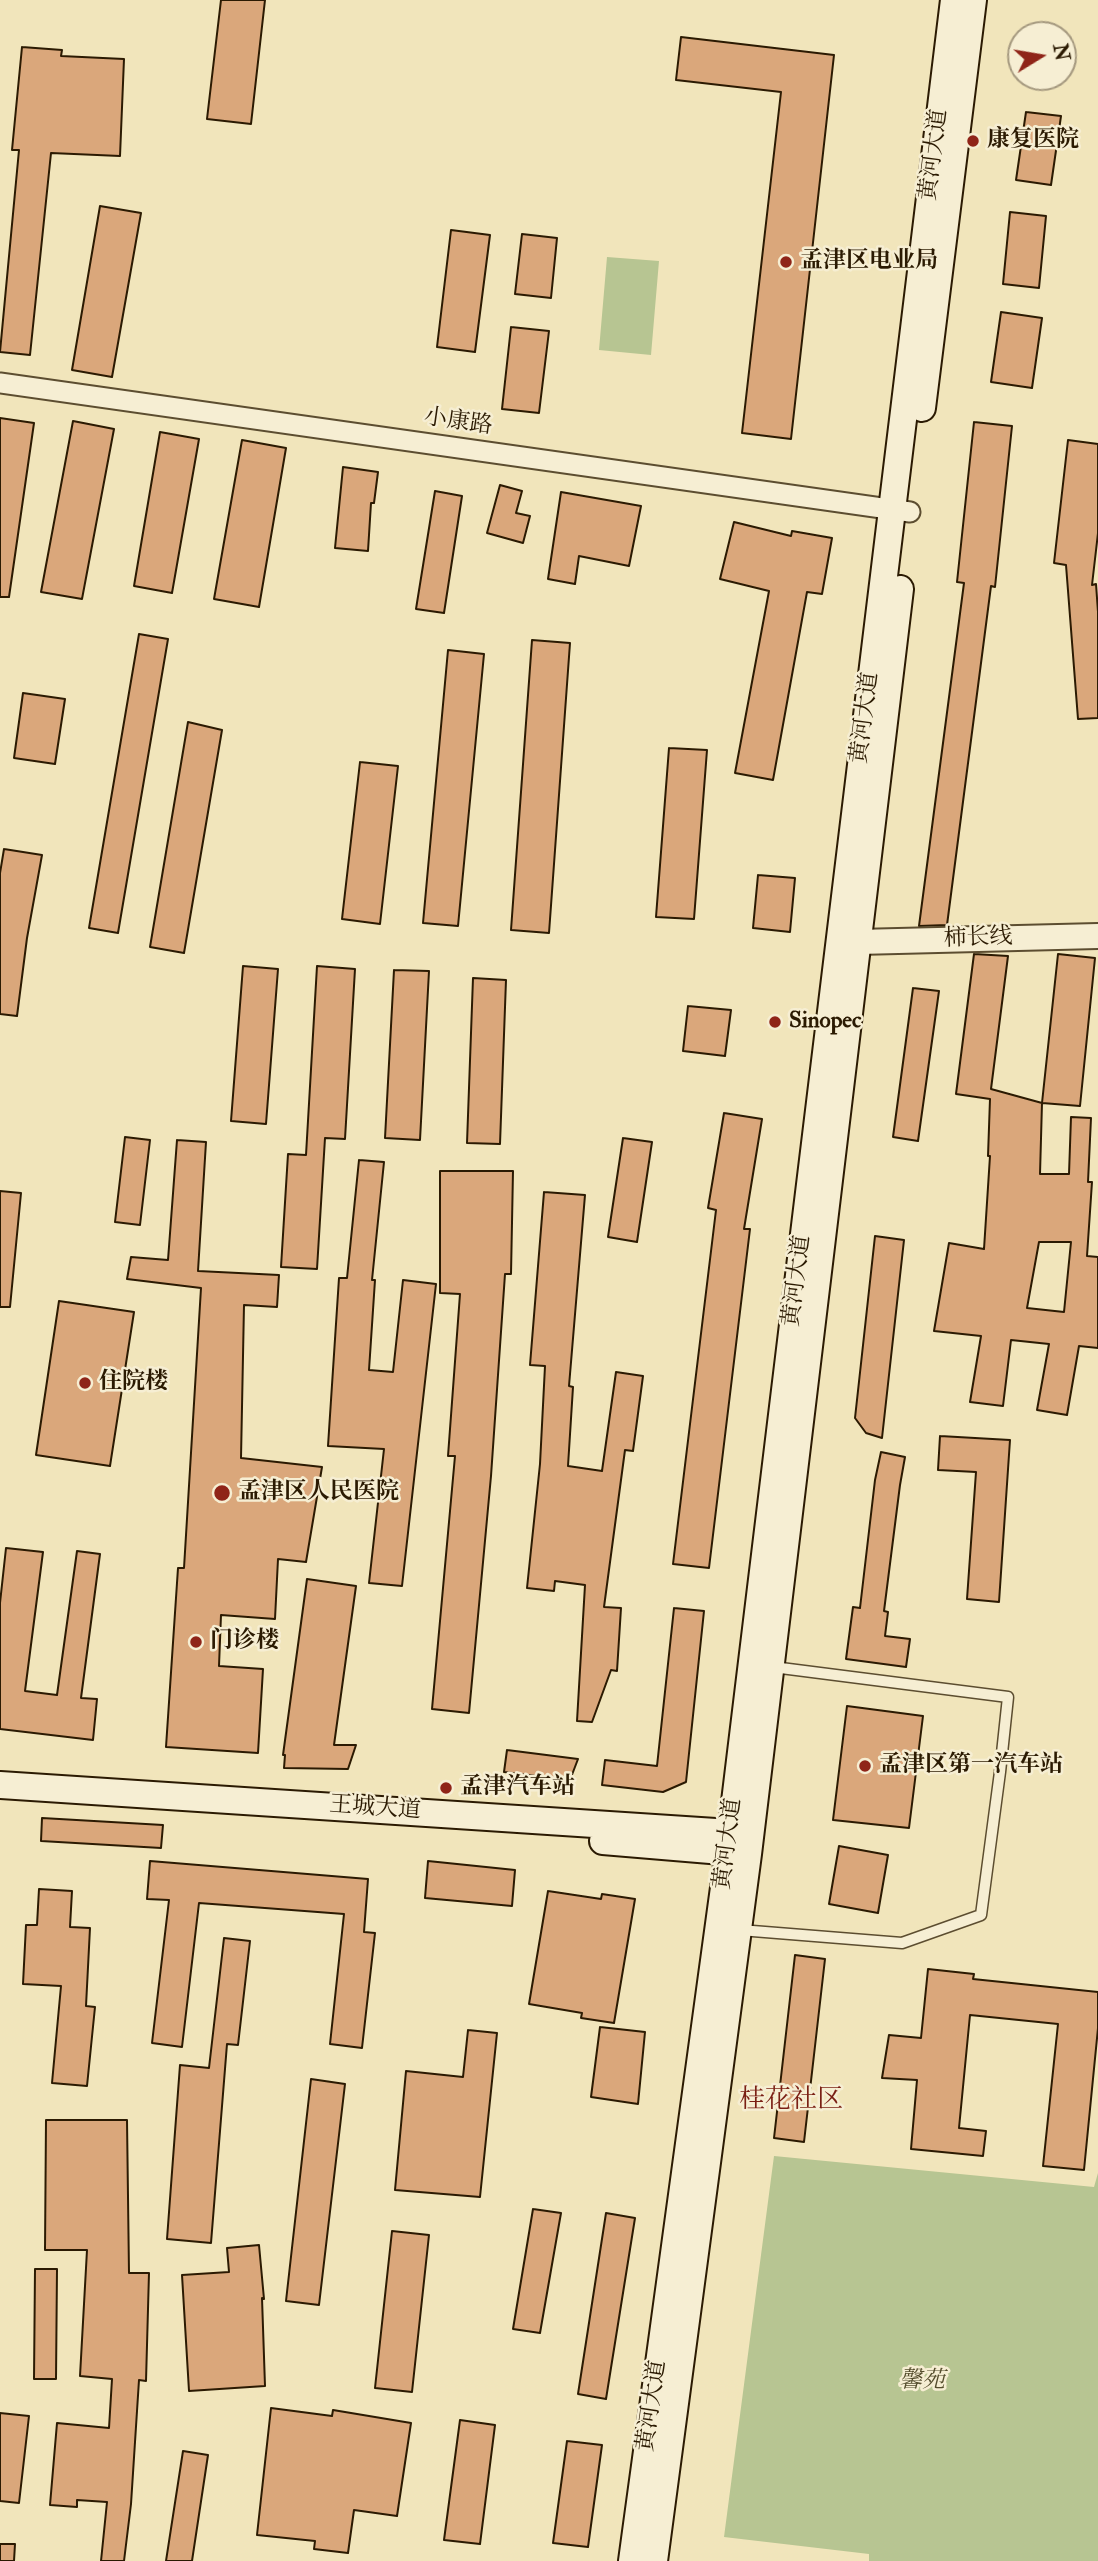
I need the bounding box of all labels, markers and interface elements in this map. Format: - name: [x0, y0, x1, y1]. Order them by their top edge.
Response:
- north arrow: [1007, 21, 1077, 91]
- text: N: [1047, 42, 1074, 63]
- street label: 黄河大道: [916, 108, 954, 202]
- place label: 康复医院: [987, 127, 1079, 155]
- marker: 康复医院: [965, 133, 981, 149]
- place label: 孟津区电业局: [800, 248, 938, 276]
- marker: 孟津区电业局: [778, 254, 794, 270]
- street label: 小康路: [422, 405, 494, 441]
- street label: 黄河大道: [847, 671, 885, 765]
- street label: 柿长线: [943, 924, 1013, 954]
- place label: Sinopec: [789, 1008, 861, 1036]
- marker: Sinopec: [767, 1014, 783, 1030]
- street label: 黄河大道: [779, 1234, 817, 1328]
- place label: 住院楼: [99, 1369, 168, 1397]
- marker: 住院楼: [77, 1375, 93, 1391]
- place label: 孟津区人民医院: [238, 1479, 399, 1507]
- marker: 孟津区人民医院: [212, 1483, 232, 1503]
- place label: 门诊楼: [210, 1628, 279, 1656]
- marker: 门诊楼: [188, 1634, 204, 1650]
- place label: 孟津区第一汽车站: [879, 1752, 1063, 1780]
- marker: 孟津区第一汽车站: [857, 1758, 873, 1774]
- place label: 孟津汽车站: [460, 1774, 575, 1802]
- marker: 孟津汽车站: [438, 1780, 454, 1796]
- street label: 王城大道: [328, 1792, 422, 1826]
- street label: 黄河大道: [710, 1797, 748, 1891]
- district label: 桂花社区: [739, 2085, 843, 2117]
- street label: 黄河大道: [633, 2359, 673, 2453]
- park label: 馨苑: [899, 2368, 945, 2396]

